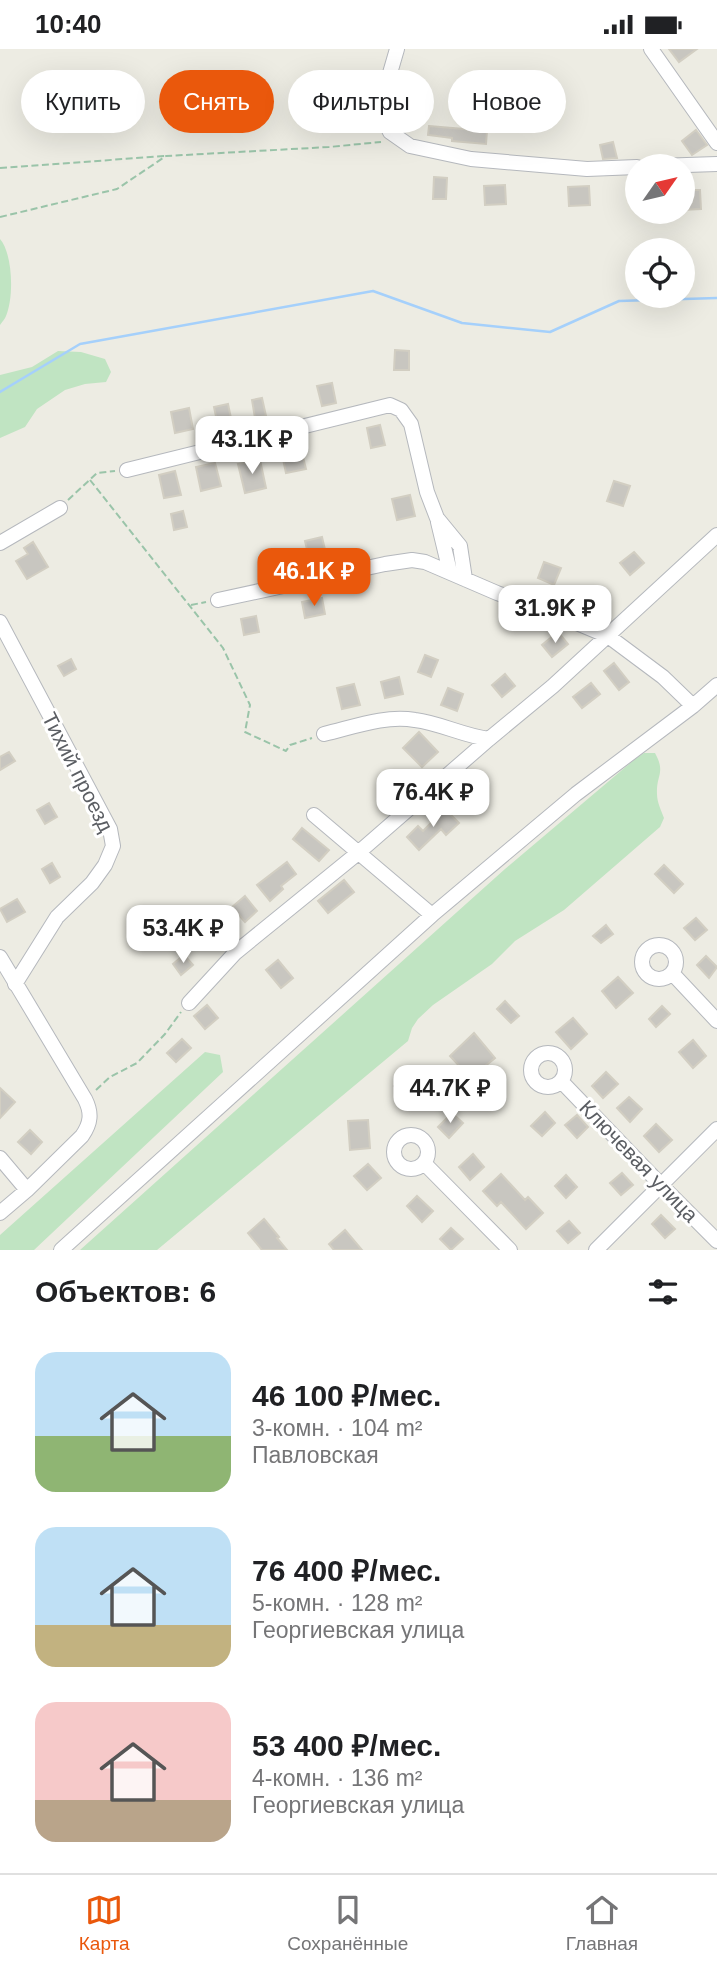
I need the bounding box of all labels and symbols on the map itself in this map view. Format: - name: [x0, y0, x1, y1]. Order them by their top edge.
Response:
- north arrow: [625, 154, 695, 224]
- pin: 43.1K ₽: [187, 417, 317, 476]
- pin: 46.1K ₽: [249, 549, 379, 608]
- pin: 31.9K ₽: [490, 585, 620, 645]
- street label: Тихий проезд: [38, 709, 118, 835]
- pin: 76.4K ₽: [368, 769, 498, 829]
- pin: 53.4K ₽: [118, 905, 248, 965]
- pin: 44.7K ₽: [385, 1065, 515, 1125]
- street label: Ключевая улица: [575, 1095, 703, 1227]

